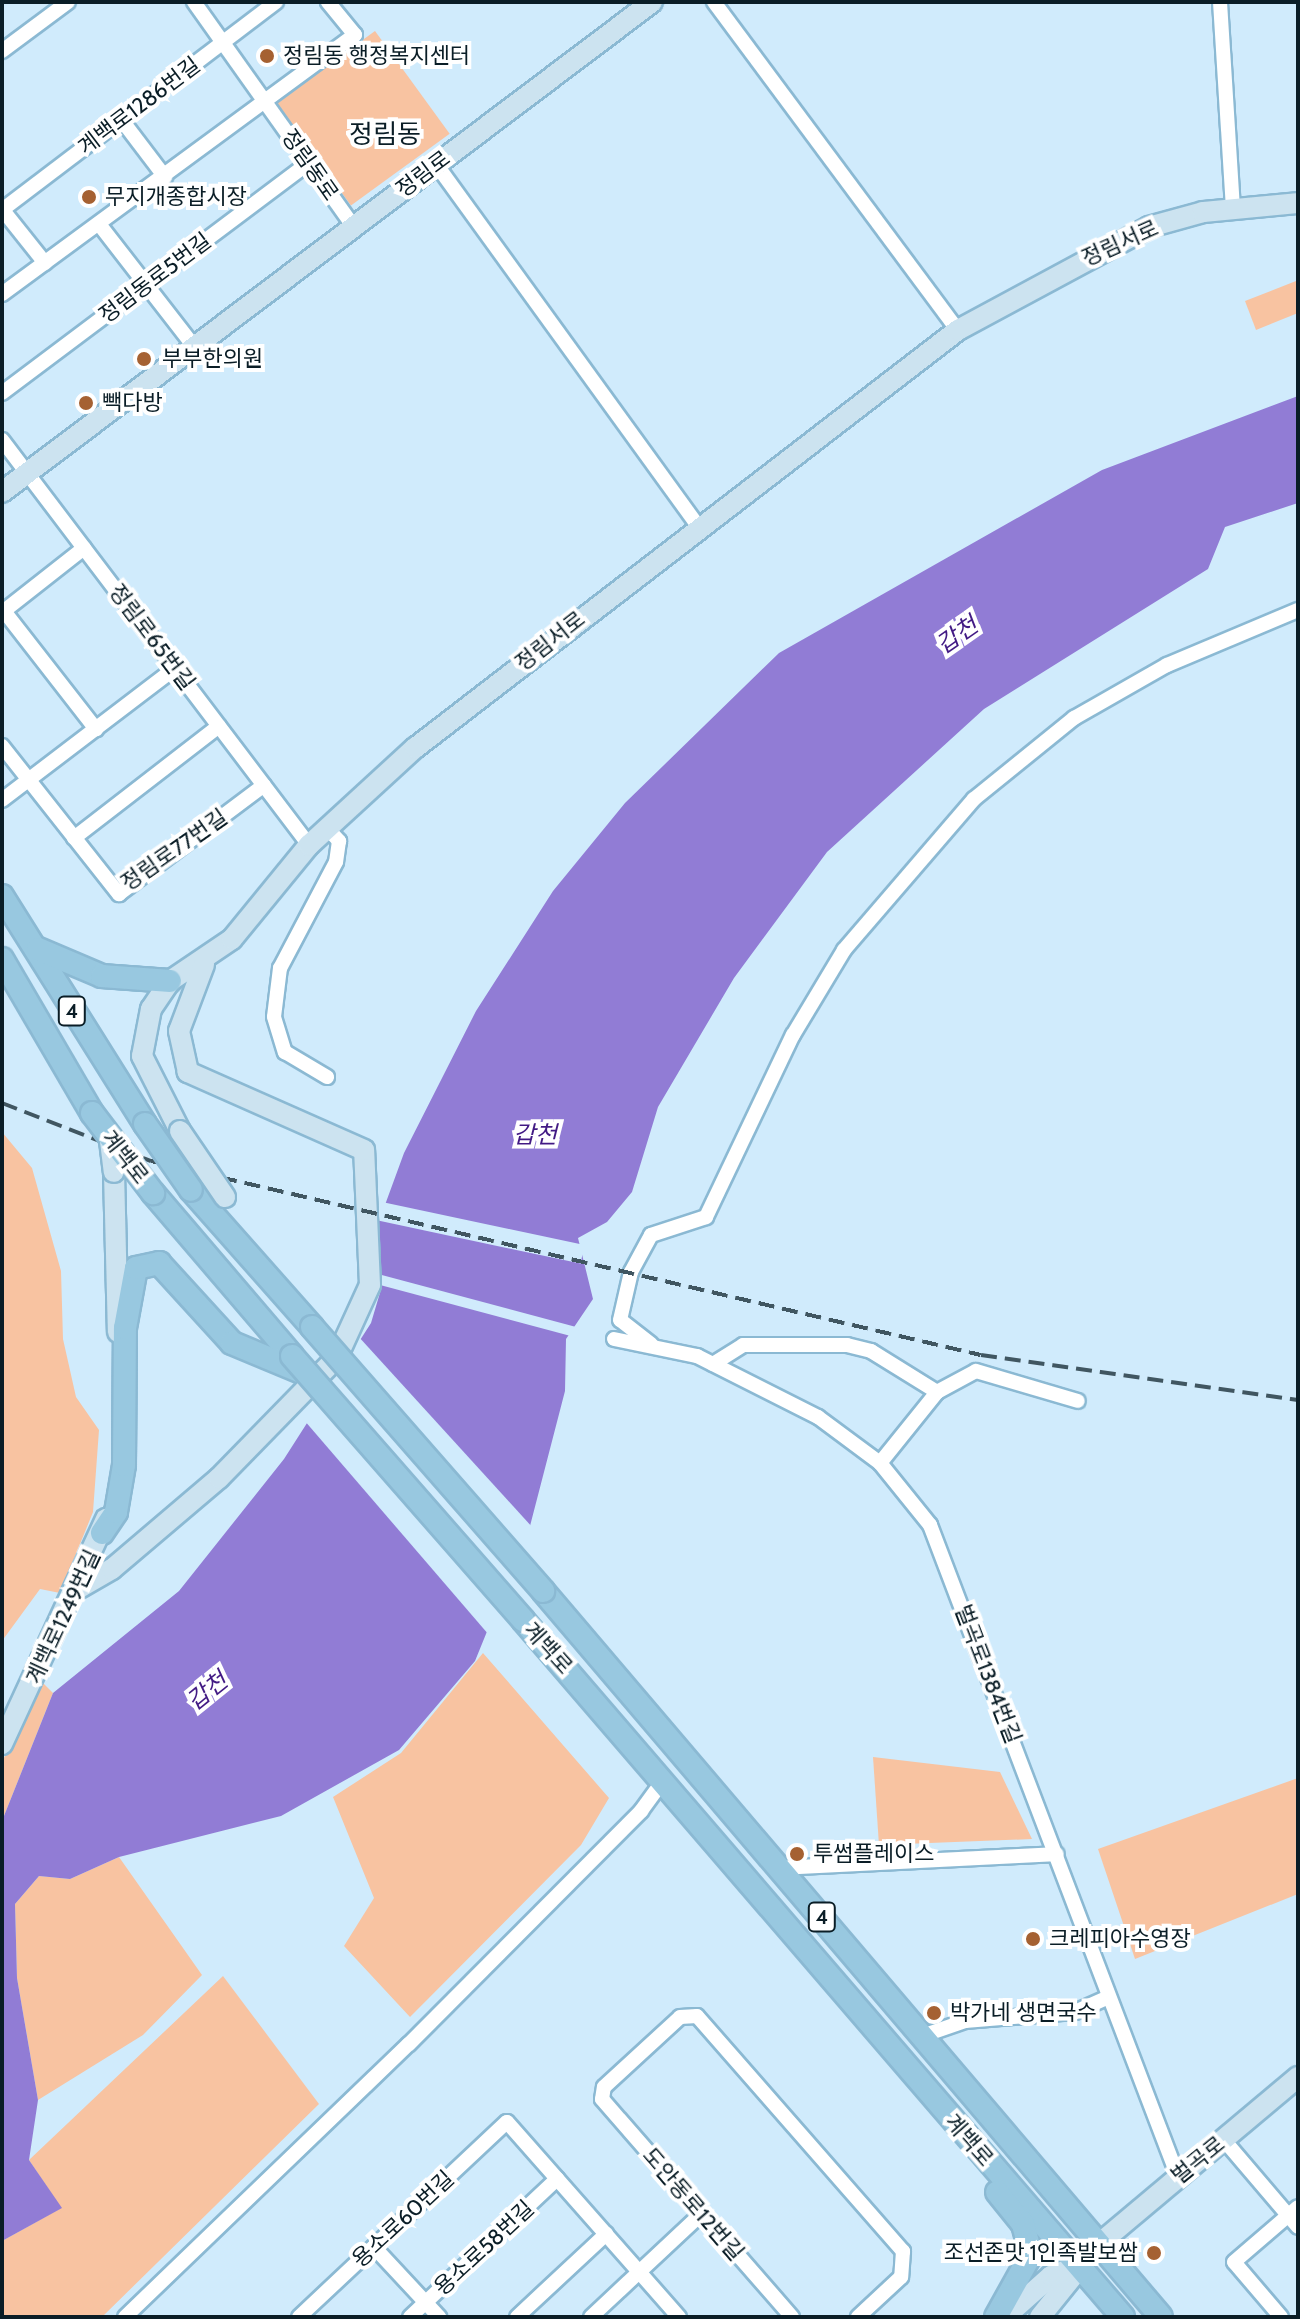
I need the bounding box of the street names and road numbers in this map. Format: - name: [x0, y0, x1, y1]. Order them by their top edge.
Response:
- street label: 계백로1286번길: [73, 52, 205, 160]
- street label: 정림동로: [276, 124, 344, 206]
- street label: 정림로: [391, 145, 455, 203]
- street label: 정림서로: [1078, 214, 1162, 272]
- street label: 정림동로5번길: [94, 227, 216, 329]
- street label: 정림로65번길: [104, 579, 200, 695]
- street label: 정림서로: [510, 606, 590, 676]
- street label: 정림로77번길: [116, 804, 232, 896]
- road number: 4: [56, 995, 88, 1027]
- street label: 계백로: [96, 1125, 154, 1189]
- street label: 계백로1249번길: [20, 1546, 106, 1688]
- street label: 벌곡로1384번길: [949, 1601, 1027, 1747]
- street label: 계백로: [518, 1617, 578, 1679]
- road number: 4: [806, 1901, 838, 1933]
- street label: 계백로: [939, 2108, 999, 2172]
- street label: 벌곡로: [1166, 2131, 1230, 2189]
- street label: 도안동로12번길: [637, 2142, 749, 2266]
- street label: 용소로60번길: [347, 2165, 459, 2273]
- street label: 용소로58번길: [429, 2195, 539, 2301]

